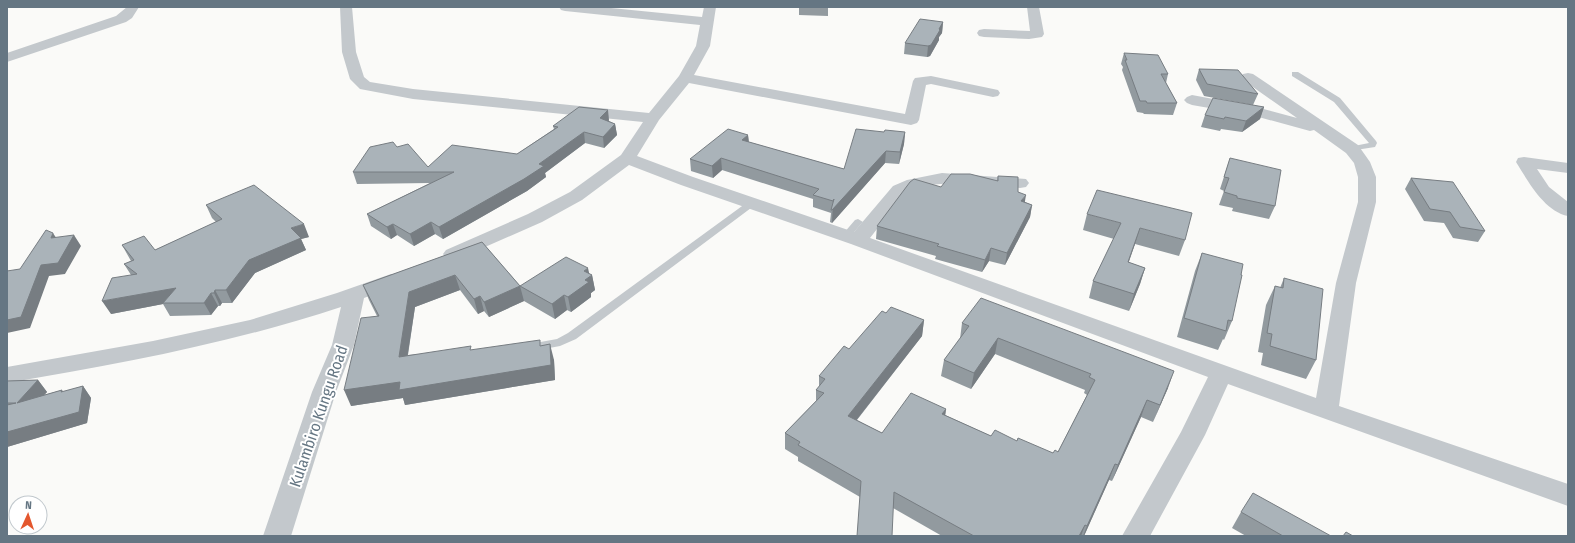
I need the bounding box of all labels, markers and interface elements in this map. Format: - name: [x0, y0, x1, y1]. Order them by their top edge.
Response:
- street label: Kulambiro Kungu Road: [285, 343, 352, 490]
- north arrow: [8, 495, 48, 535]
- text: N: [25, 499, 32, 512]

